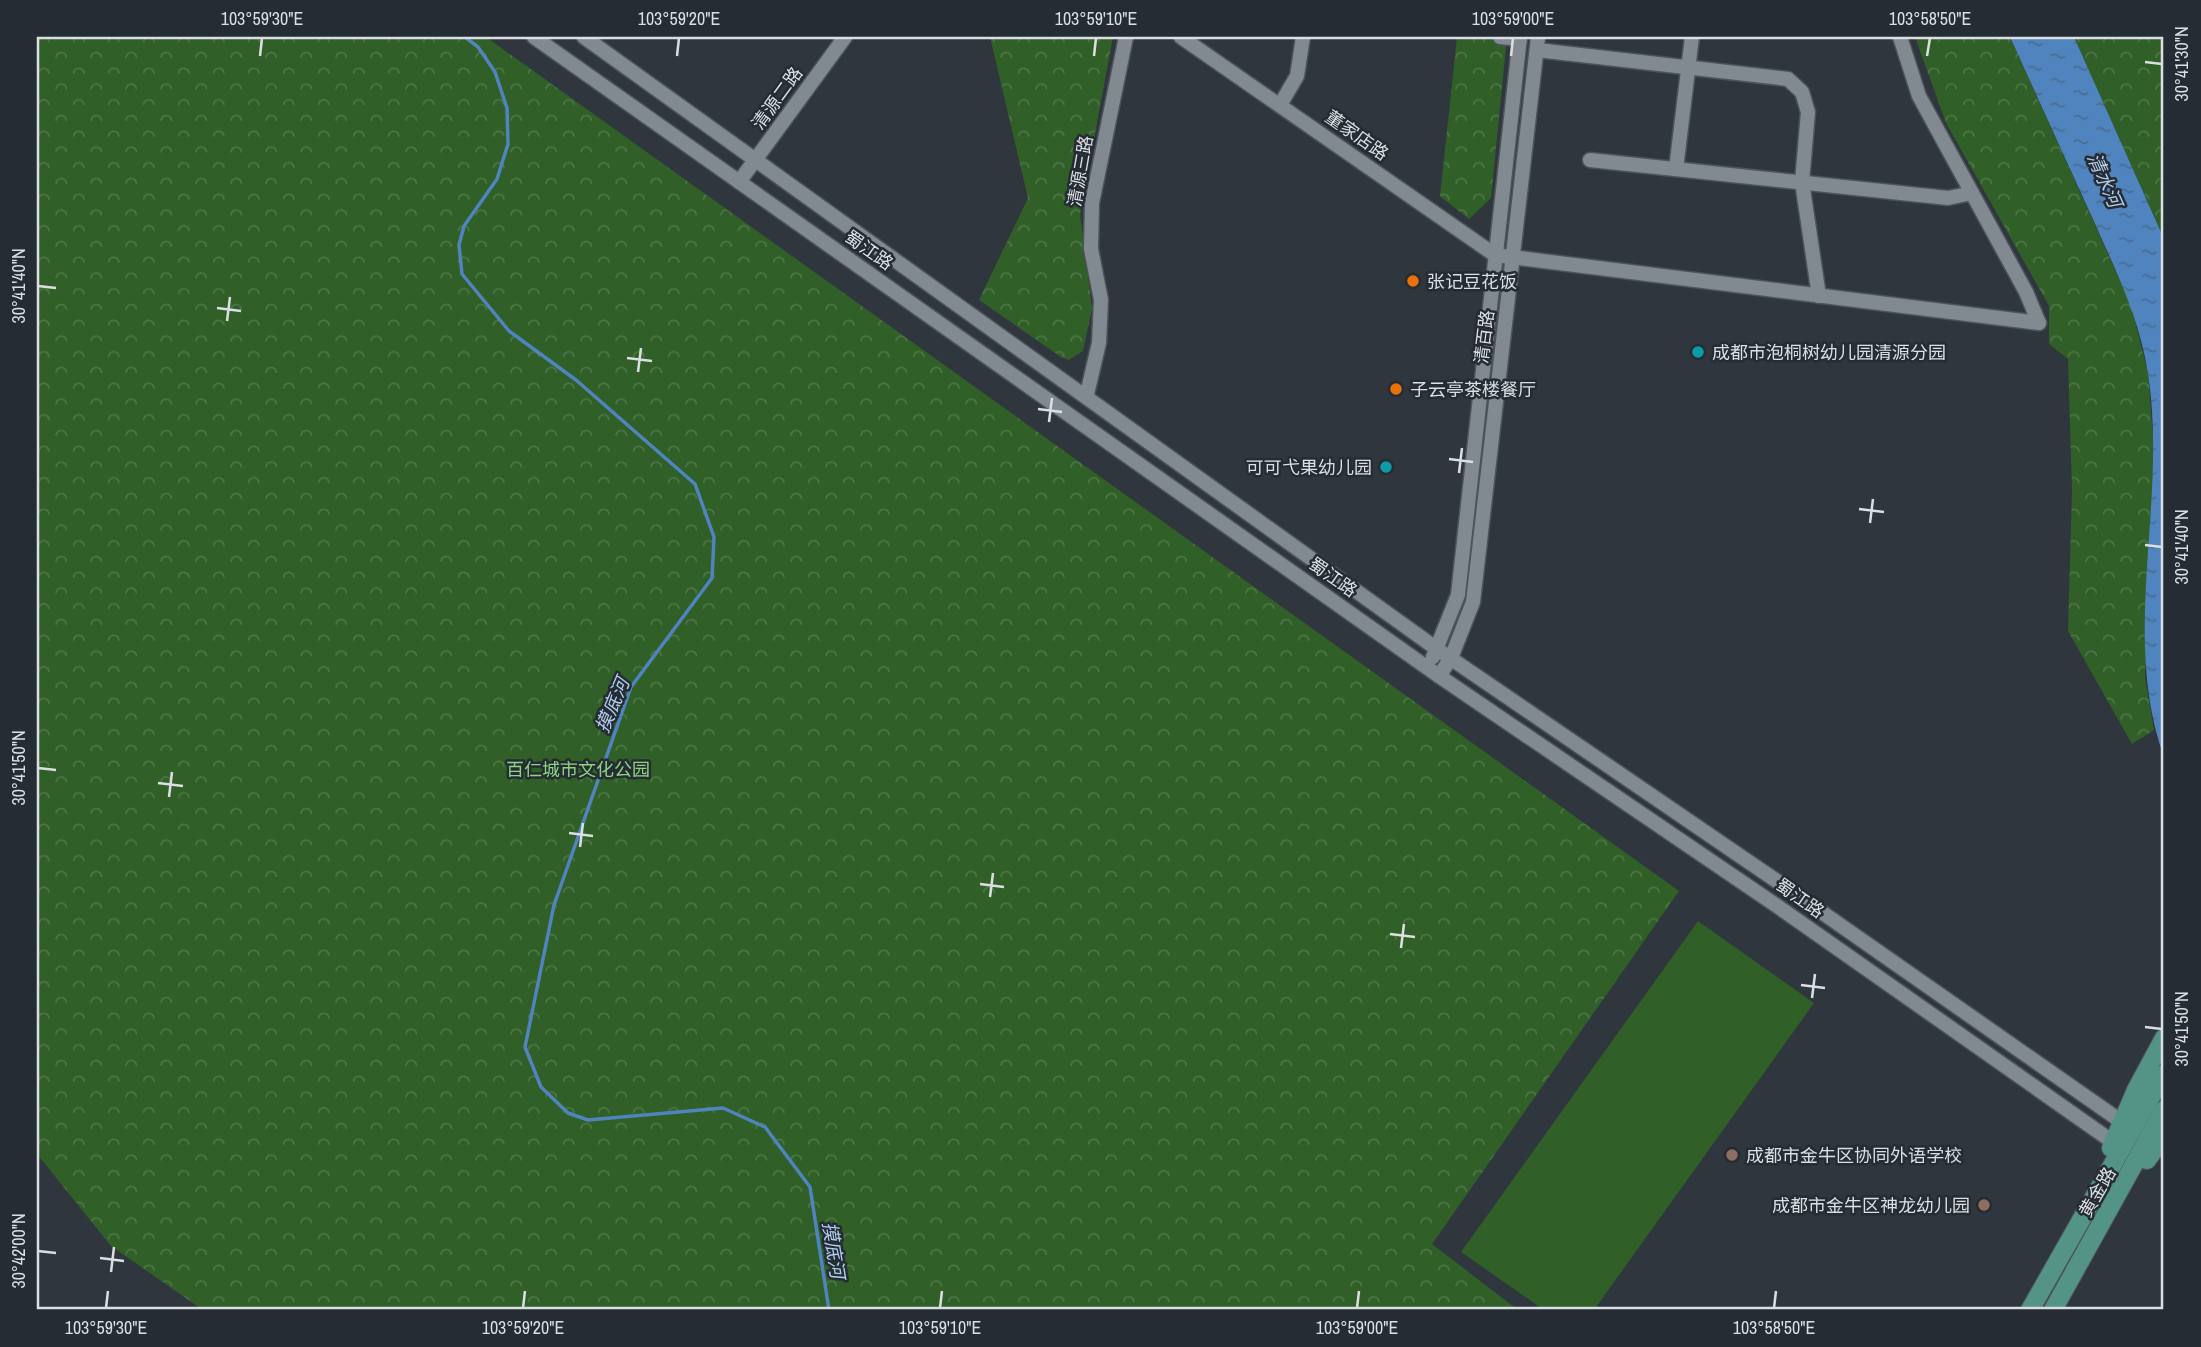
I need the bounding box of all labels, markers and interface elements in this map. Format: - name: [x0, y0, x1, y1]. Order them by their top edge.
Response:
- text: 103°59'30"E: [221, 6, 303, 31]
- text: 103°59'20"E: [638, 6, 720, 31]
- text: 103°59'10"E: [1055, 6, 1137, 31]
- text: 103°59'00"E: [1472, 6, 1554, 31]
- text: 103°58'50"E: [1889, 6, 1971, 31]
- text: 30°41'30"N: [2169, 26, 2194, 102]
- street label: 清源二路: [746, 62, 808, 134]
- street label: 董家店路: [1320, 104, 1394, 166]
- street label: 清源三路: [1061, 133, 1099, 209]
- water label: 清水河: [2082, 149, 2130, 215]
- street label: 蜀江路: [840, 224, 898, 276]
- text: 30°41'40"N: [6, 248, 31, 324]
- place label: 张记豆花饭: [1427, 269, 1517, 294]
- marker: 张记豆花饭: [1405, 273, 1421, 289]
- street label: 清百路: [1468, 309, 1500, 365]
- place label: 成都市泡桐树幼儿园清源分园: [1712, 340, 1946, 365]
- marker: 成都市泡桐树幼儿园清源分园: [1690, 344, 1706, 360]
- place label: 子云亭茶楼餐厅: [1410, 377, 1536, 402]
- marker: 子云亭茶楼餐厅: [1388, 381, 1404, 397]
- place label: 可可弋果幼儿园: [1246, 455, 1372, 480]
- marker: 可可弋果幼儿园: [1378, 459, 1394, 475]
- text: 30°41'40"N: [2169, 509, 2194, 585]
- street label: 蜀江路: [1304, 551, 1362, 603]
- water label: 摸底河: [589, 670, 637, 736]
- text: 30°41'50"N: [6, 730, 31, 806]
- park label: 百仁城市文化公园: [506, 757, 650, 782]
- street label: 蜀江路: [1771, 872, 1829, 924]
- text: 30°41'50"N: [2169, 991, 2194, 1067]
- place label: 成都市金牛区协同外语学校: [1746, 1143, 1962, 1168]
- marker: 成都市金牛区协同外语学校: [1724, 1147, 1740, 1163]
- street label: 黄金路: [2073, 1162, 2121, 1222]
- place label: 成都市金牛区神龙幼儿园: [1772, 1193, 1970, 1218]
- marker: 成都市金牛区神龙幼儿园: [1976, 1197, 1992, 1213]
- text: 30°42'00"N: [6, 1213, 31, 1289]
- water label: 摸底河: [817, 1220, 852, 1284]
- text: 103°59'30"E: [65, 1315, 147, 1340]
- text: 103°59'20"E: [482, 1315, 564, 1340]
- text: 103°59'10"E: [899, 1315, 981, 1340]
- text: 103°59'00"E: [1316, 1315, 1398, 1340]
- text: 103°58'50"E: [1733, 1315, 1815, 1340]

